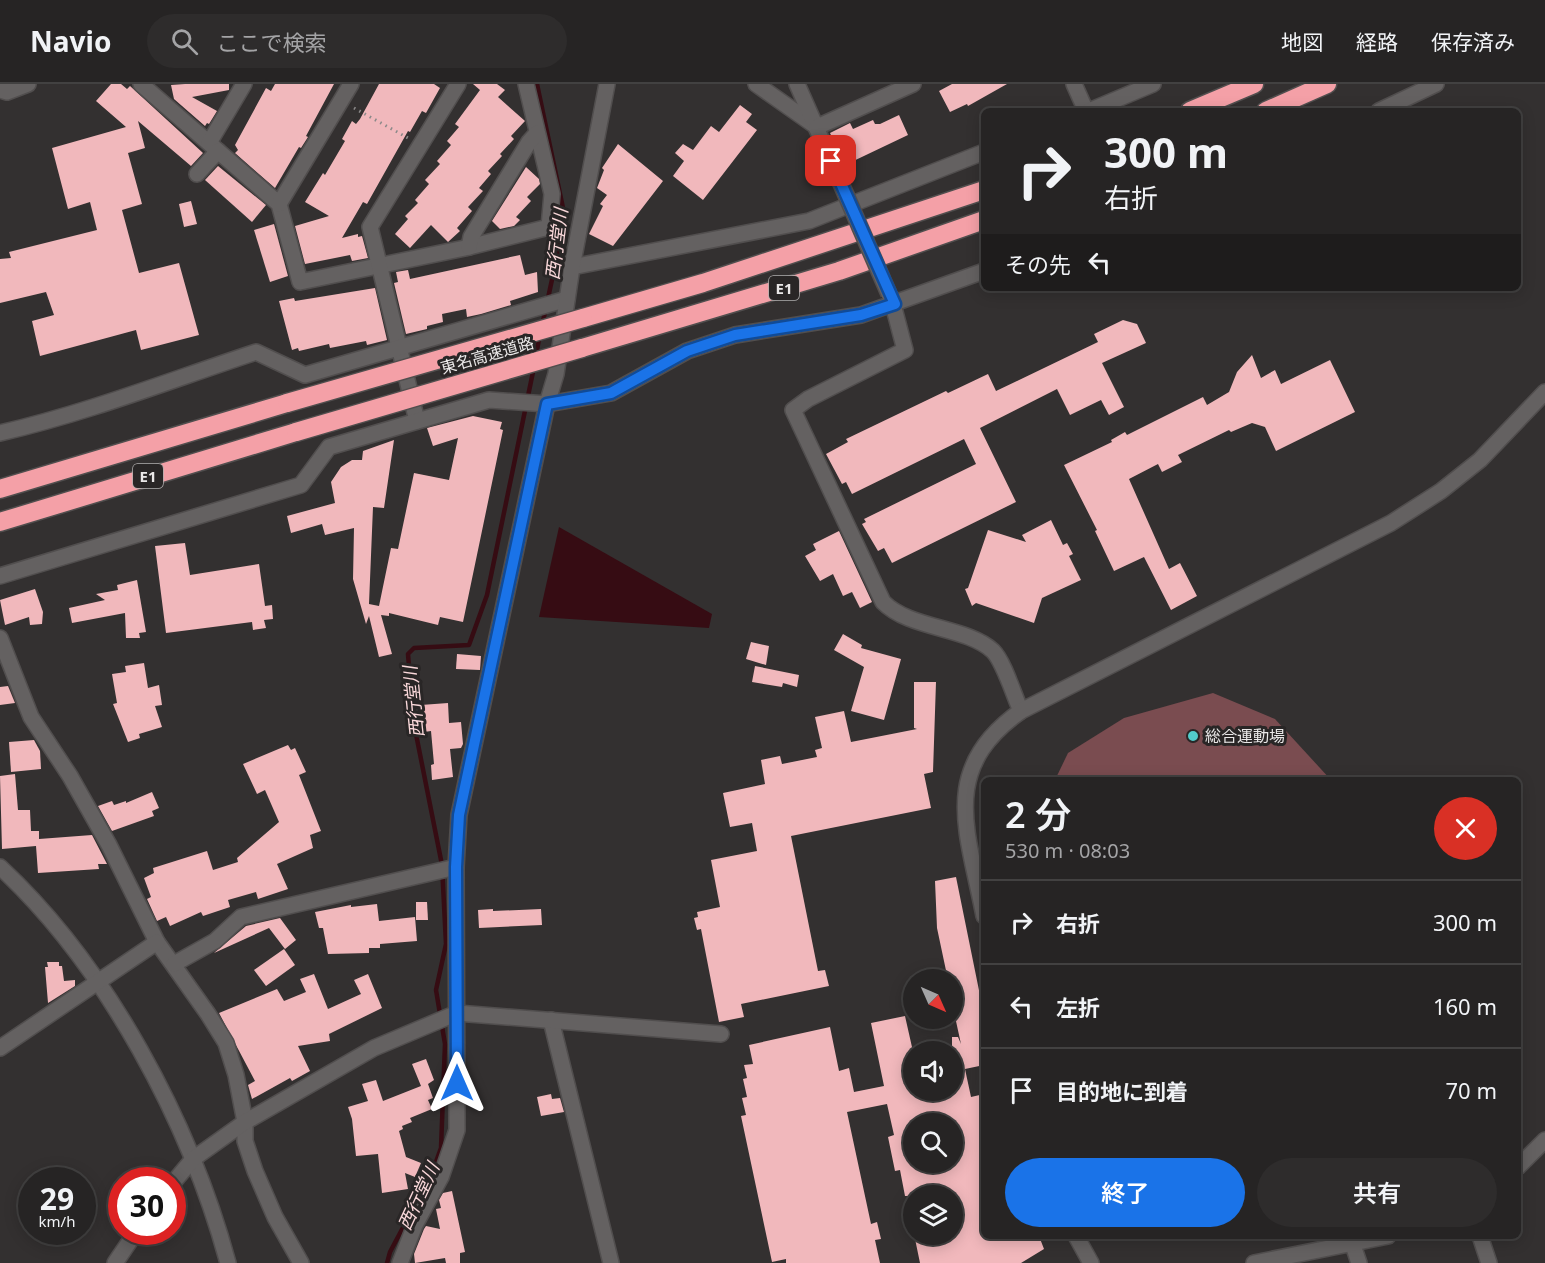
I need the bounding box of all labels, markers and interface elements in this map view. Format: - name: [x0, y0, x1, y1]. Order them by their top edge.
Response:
- search box: [147, 14, 567, 68]
- text: Navio: [30, 22, 111, 60]
- icon: search: [168, 25, 201, 58]
- text: ここで検索: [216, 27, 326, 57]
- text: 地図: [1281, 28, 1323, 56]
- text: 経路: [1356, 28, 1398, 56]
- text: 保存済み: [1431, 28, 1515, 56]
- text: 300 m: [1104, 123, 1228, 180]
- icon: right: [1005, 132, 1083, 210]
- pin: [805, 135, 856, 186]
- icon: arrive: [814, 144, 847, 177]
- text: 右折: [1104, 179, 1158, 216]
- water label: 西行堂川: [540, 205, 573, 281]
- icon: left: [1083, 246, 1116, 279]
- text: その先: [1005, 249, 1071, 279]
- road number: E1: [769, 276, 799, 300]
- street label: 東名高速道路: [438, 331, 536, 379]
- road number: E1: [133, 464, 163, 488]
- water label: 西行堂川: [397, 663, 429, 739]
- place label: 総合運動場: [1205, 725, 1285, 747]
- marker: 総合運動場: [1186, 729, 1200, 743]
- text: 2 分: [1005, 790, 1071, 839]
- button: close: [1434, 797, 1497, 860]
- text: 530 m · 08:03: [1005, 837, 1130, 864]
- icon: right: [1005, 906, 1038, 939]
- text: 300 m: [1433, 907, 1497, 937]
- text: 右折: [1056, 908, 1100, 938]
- north arrow: [903, 969, 963, 1029]
- map controls: [903, 969, 963, 1245]
- icon: left: [1005, 990, 1038, 1023]
- text: 160 m: [1433, 991, 1497, 1021]
- text: 左折: [1056, 992, 1100, 1022]
- button: sound: [903, 1041, 963, 1101]
- position arrow: [425, 1051, 489, 1115]
- icon: arrive: [1005, 1074, 1038, 1107]
- text: 70 m: [1446, 1075, 1497, 1105]
- text: 目的地に到着: [1056, 1076, 1188, 1106]
- button: search: [903, 1113, 963, 1173]
- water label: 西行堂川: [392, 1156, 445, 1234]
- button: 終了: [1005, 1158, 1245, 1227]
- button: 共有: [1257, 1158, 1497, 1227]
- speed limit sign: 30: [108, 1167, 186, 1245]
- text: 29: [40, 1178, 74, 1219]
- button: layers: [903, 1185, 963, 1245]
- text: km/h: [39, 1211, 75, 1231]

